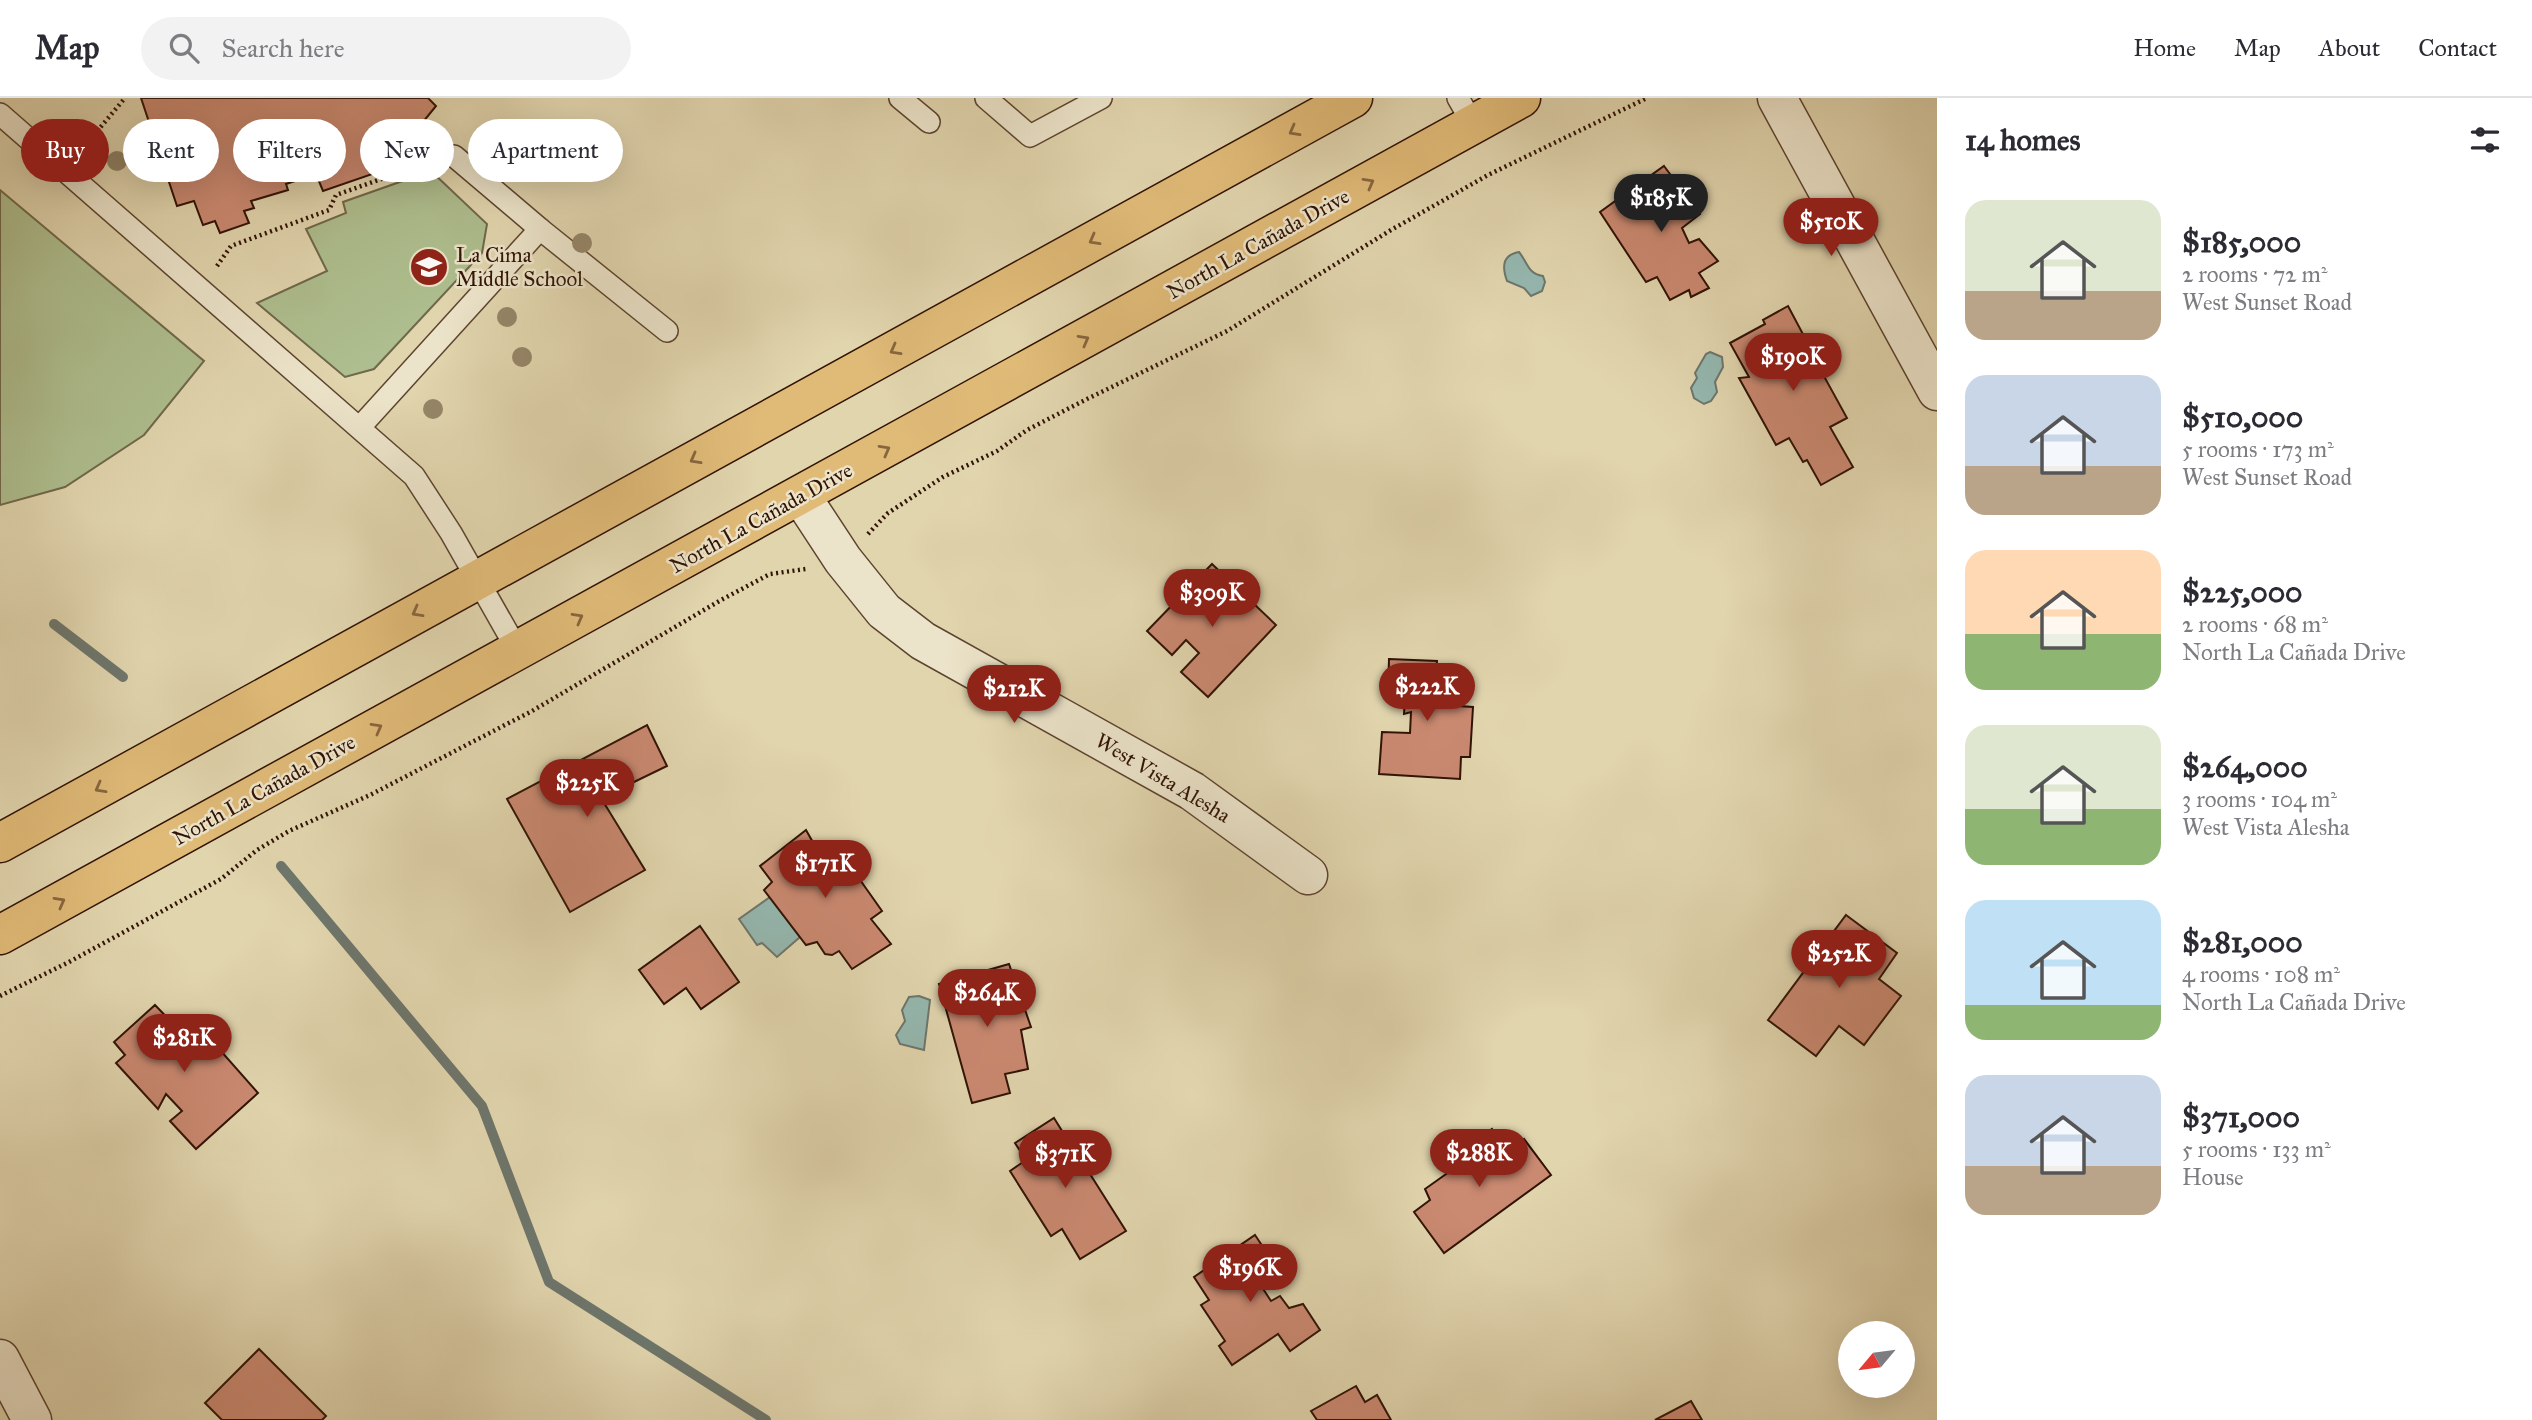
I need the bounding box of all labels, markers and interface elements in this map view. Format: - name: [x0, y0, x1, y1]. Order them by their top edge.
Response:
- search box: [141, 17, 631, 80]
- text: Map: [35, 28, 99, 68]
- icon: search: [165, 29, 203, 67]
- text: Search here: [221, 32, 345, 64]
- text: Home: [2133, 33, 2196, 63]
- text: Map: [2234, 33, 2281, 63]
- text: About: [2319, 33, 2380, 63]
- text: Contact: [2418, 33, 2497, 63]
- chip: Buy: [21, 119, 109, 182]
- chip: Rent: [123, 119, 219, 182]
- chip: Filters: [233, 119, 346, 182]
- chip: New: [360, 119, 454, 182]
- chip: Apartment: [468, 119, 623, 182]
- icon: filters: [2466, 121, 2504, 159]
- text: 14 homes: [1965, 122, 2080, 158]
- one-way arrow: [1288, 123, 1301, 136]
- pin: $185K: [1612, 174, 1710, 234]
- one-way arrow: [1362, 178, 1374, 191]
- street label: North La Cañada Drive: [1162, 183, 1354, 305]
- text: $185K: [1630, 183, 1692, 211]
- pin: $510K: [1782, 198, 1880, 258]
- text: $510K: [1799, 207, 1863, 235]
- text: $185,000: [2182, 224, 2301, 260]
- icon: home: [2021, 228, 2105, 312]
- one-way arrow: [1089, 232, 1101, 245]
- place label: La Cima Middle School: [456, 242, 583, 292]
- school or university icon: La Cima Middle School: [408, 246, 450, 288]
- text: 2 rooms · 72 m²: [2182, 260, 2327, 288]
- text: West Sunset Road: [2182, 288, 2352, 316]
- pin: $190K: [1744, 334, 1842, 393]
- one-way arrow: [1077, 335, 1089, 348]
- one-way arrow: [889, 342, 902, 355]
- text: $190K: [1761, 342, 1825, 370]
- text: $510,000: [2182, 399, 2303, 435]
- icon: home: [2021, 403, 2105, 487]
- text: 5 rooms · 173 m²: [2182, 435, 2334, 463]
- one-way arrow: [878, 445, 890, 458]
- one-way arrow: [690, 451, 702, 464]
- street label: North La Cañada Drive: [665, 457, 857, 579]
- text: West Sunset Road: [2182, 463, 2352, 491]
- pin: $309K: [1163, 570, 1261, 629]
- text: $225,000: [2182, 574, 2303, 610]
- text: $309K: [1179, 578, 1245, 606]
- icon: home: [2021, 578, 2105, 662]
- one-way arrow: [412, 604, 424, 617]
- text: 2 rooms · 68 m²: [2182, 610, 2328, 638]
- one-way arrow: [571, 613, 583, 626]
- text: North La Cañada Drive: [2182, 638, 2406, 666]
- pin: $222K: [1378, 664, 1476, 723]
- pin: $212K: [965, 666, 1063, 725]
- text: $222K: [1395, 672, 1459, 700]
- text: $212K: [983, 674, 1045, 702]
- one-way arrow: [370, 723, 382, 736]
- street label: West Vista Alesha: [1091, 727, 1235, 829]
- street label: North La Cañada Drive: [168, 729, 360, 851]
- text: $264,000: [2182, 749, 2308, 785]
- icon: home: [2021, 753, 2105, 837]
- pin: $225K: [538, 760, 636, 819]
- text: $225K: [555, 768, 619, 796]
- one-way arrow: [95, 780, 107, 794]
- text: 3 rooms · 104 m²: [2182, 785, 2337, 813]
- text: West Vista Alesha: [2182, 813, 2350, 841]
- pin: $171K: [776, 840, 874, 900]
- text: $171K: [795, 849, 855, 877]
- one-way arrow: [53, 897, 65, 910]
- text: $281,000: [2182, 924, 2303, 960]
- icon: home: [2021, 928, 2105, 1012]
- pin: $252K: [1790, 930, 1888, 990]
- text: $252K: [1807, 939, 1871, 967]
- text: 4 rooms · 108 m²: [2182, 960, 2340, 988]
- pin: $264K: [938, 970, 1036, 1029]
- text: $264K: [954, 978, 1020, 1006]
- text: North La Cañada Drive: [2182, 988, 2406, 1016]
- pin: $281K: [135, 1014, 233, 1074]
- text: $281K: [153, 1023, 215, 1051]
- text: $371,000: [2182, 1099, 2300, 1135]
- icon: home: [2021, 1103, 2105, 1187]
- pin: $371K: [1016, 1130, 1114, 1190]
- pin: $288K: [1430, 1130, 1528, 1189]
- text: 5 rooms · 133 m²: [2182, 1135, 2331, 1163]
- text: $288K: [1446, 1138, 1512, 1166]
- text: $371K: [1035, 1139, 1095, 1167]
- text: House: [2182, 1163, 2244, 1191]
- pin: $196K: [1201, 1244, 1299, 1304]
- text: $196K: [1218, 1253, 1282, 1281]
- north arrow: [1838, 1321, 1914, 1398]
- map controls: [1838, 1321, 1915, 1398]

